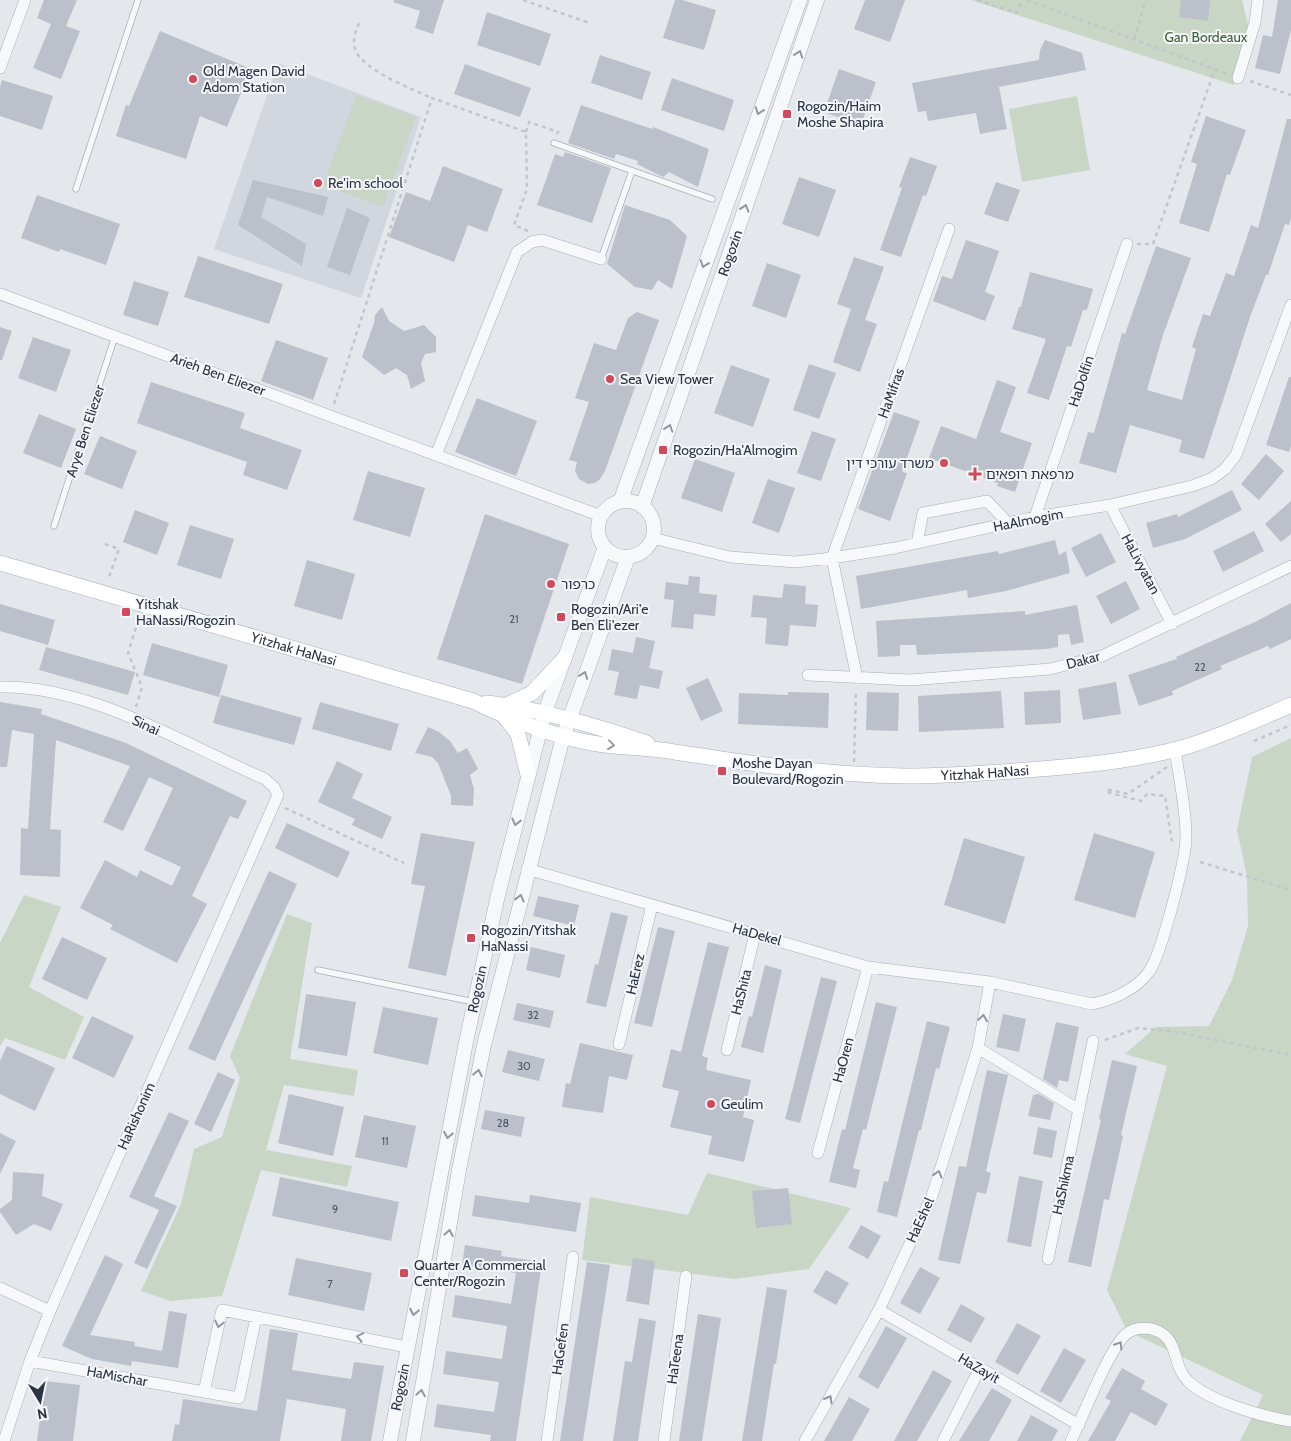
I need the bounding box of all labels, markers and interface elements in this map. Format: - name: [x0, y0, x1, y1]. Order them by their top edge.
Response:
- park label: Gan Bordeaux: [1164, 28, 1248, 46]
- one-way arrow: [793, 51, 803, 59]
- place label: Old Magen David Adom Station: [203, 62, 305, 96]
- marker: Old Magen David Adom Station: [187, 73, 199, 85]
- place label: Rogozin/Haim Moshe Shapira: [797, 97, 884, 131]
- one-way arrow: [755, 107, 765, 115]
- marker: Rogozin/Haim Moshe Shapira: [781, 108, 793, 120]
- place label: Re'im school: [328, 174, 403, 192]
- marker: Re'im school: [312, 177, 324, 189]
- one-way arrow: [740, 204, 750, 213]
- street label: Rogozin: [714, 227, 746, 279]
- one-way arrow: [700, 260, 710, 268]
- street label: Arieh Ben Eliezer: [168, 349, 268, 400]
- street label: HaDolfin: [1064, 353, 1098, 409]
- street label: HaMifras: [874, 365, 908, 421]
- place label: Sea View Tower: [620, 370, 714, 388]
- marker: Sea View Tower: [604, 373, 616, 385]
- street label: Arye Ben Eliezer: [62, 382, 109, 479]
- one-way arrow: [664, 424, 674, 432]
- place label: Rogozin/Ha'Almogim: [673, 441, 798, 459]
- marker: Rogozin/Ha'Almogim: [657, 444, 669, 456]
- place label: משרד עורכי דין: [846, 454, 934, 472]
- marker: משרד עורכי דין: [938, 457, 950, 469]
- place label: מרפאת רופאים: [986, 465, 1074, 483]
- marker: מרפאת רופאים: [968, 467, 982, 481]
- street label: HaAlmogim: [992, 504, 1064, 536]
- street label: HaLivyatan: [1118, 531, 1165, 597]
- place label: כרפור: [561, 575, 595, 593]
- marker: כרפור: [545, 578, 557, 590]
- place label: Yitshak HaNassi/Rogozin: [135, 595, 236, 629]
- place label: Rogozin/Ari'e Ben Eli'ezer: [571, 600, 648, 634]
- marker: Yitshak HaNassi/Rogozin: [120, 606, 132, 618]
- marker: Rogozin/Ari'e Ben Eli'ezer: [555, 611, 567, 623]
- house number: 21: [509, 612, 519, 626]
- street label: Yitzhak HaNasi: [248, 627, 339, 670]
- street label: Dakar: [1064, 647, 1102, 673]
- house number: 22: [1194, 660, 1206, 674]
- one-way arrow: [578, 671, 588, 680]
- street label: Sinai: [129, 711, 163, 739]
- one-way arrow: [607, 739, 615, 750]
- place label: Moshe Dayan Boulevard/Rogozin: [732, 754, 844, 788]
- street label: Yitzhak HaNasi: [939, 761, 1030, 784]
- marker: Moshe Dayan Boulevard/Rogozin: [716, 765, 728, 777]
- one-way arrow: [512, 818, 522, 826]
- one-way arrow: [514, 893, 525, 902]
- street label: HaDekel: [731, 918, 784, 950]
- place label: Rogozin/Yitshak HaNassi: [481, 921, 577, 955]
- marker: Rogozin/Yitshak HaNassi: [465, 932, 477, 944]
- street label: HaErez: [622, 951, 649, 996]
- street label: Rogozin: [463, 964, 491, 1014]
- street label: HaShita: [727, 967, 755, 1017]
- house number: 32: [527, 1008, 539, 1022]
- one-way arrow: [977, 1014, 987, 1023]
- street label: HaOren: [828, 1035, 858, 1085]
- house number: 30: [517, 1059, 531, 1073]
- one-way arrow: [473, 1069, 483, 1077]
- street label: HaRishonim: [113, 1080, 159, 1152]
- place label: Geulim: [721, 1095, 763, 1113]
- marker: Geulim: [705, 1098, 717, 1110]
- house number: 28: [497, 1116, 509, 1130]
- one-way arrow: [443, 1130, 454, 1139]
- house number: 11: [381, 1134, 389, 1148]
- street label: HaShikma: [1048, 1153, 1078, 1216]
- one-way arrow: [933, 1171, 943, 1179]
- street label: HaEshel: [902, 1194, 938, 1245]
- house number: 9: [332, 1202, 338, 1216]
- one-way arrow: [443, 1228, 453, 1237]
- place label: Quarter A Commercial Center/Rogozin: [414, 1256, 547, 1290]
- marker: Quarter A Commercial Center/Rogozin: [398, 1267, 410, 1279]
- house number: 7: [327, 1277, 333, 1291]
- one-way arrow: [409, 1307, 420, 1316]
- one-way arrow: [214, 1320, 225, 1329]
- street label: HaGefen: [547, 1322, 573, 1376]
- street label: HaTeena: [663, 1332, 687, 1385]
- one-way arrow: [355, 1333, 364, 1343]
- one-way arrow: [1112, 1341, 1122, 1350]
- street label: HaZayit: [955, 1349, 1003, 1387]
- street label: HaMischar: [85, 1362, 149, 1390]
- street label: Rogozin: [387, 1362, 413, 1412]
- north arrow: [15, 1376, 65, 1426]
- one-way arrow: [416, 1389, 426, 1397]
- one-way arrow: [823, 1395, 833, 1404]
- text: N: [36, 1404, 49, 1424]

